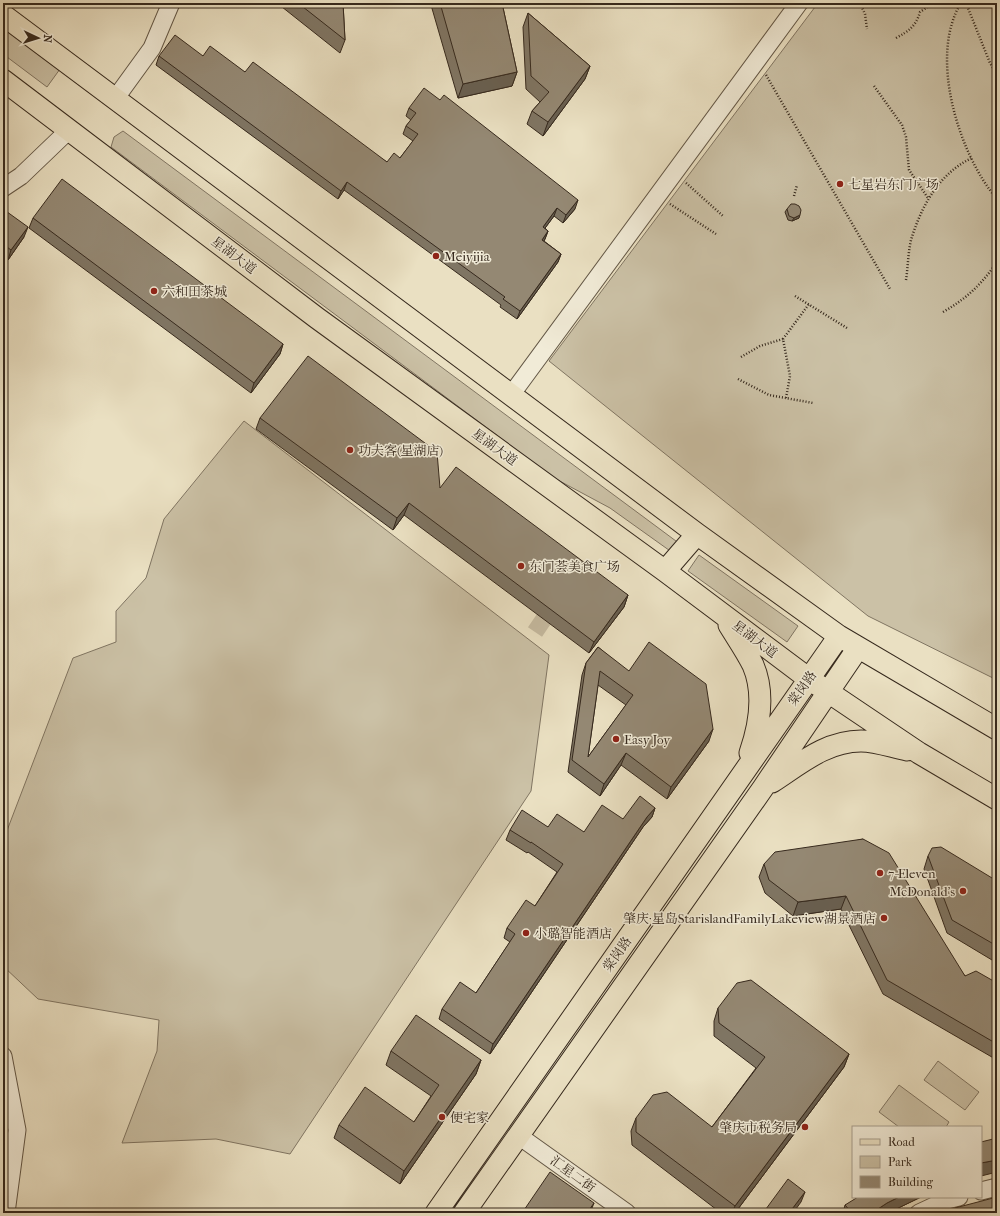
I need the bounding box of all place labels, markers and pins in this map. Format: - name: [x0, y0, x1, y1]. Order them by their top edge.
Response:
- place label: 七星岩东门广场: [848, 177, 939, 192]
- marker: 七星岩东门广场: [835, 179, 845, 189]
- place label: Meiyijia: [444, 249, 491, 264]
- marker: Meiyijia: [431, 251, 441, 261]
- place label: 六和田茶城: [162, 284, 227, 299]
- marker: 六和田茶城: [149, 286, 159, 296]
- place label: 功夫客(星湖店): [358, 443, 443, 458]
- marker: 功夫客(星湖店): [345, 445, 355, 455]
- place label: 东门荟美食广场: [529, 559, 620, 574]
- marker: 东门荟美食广场: [516, 561, 526, 571]
- place label: Easy Joy: [624, 732, 671, 747]
- marker: Easy Joy: [611, 734, 621, 744]
- place label: 7-Eleven: [888, 866, 936, 881]
- marker: 7-Eleven: [875, 868, 885, 878]
- place label: McDonald's: [890, 884, 955, 899]
- marker: McDonald's: [958, 886, 968, 896]
- place label: 肇庆·星岛StarislandFamilyLakeview湖景酒店: [623, 911, 876, 926]
- marker: 肇庆·星岛StarislandFamilyLakeview湖景酒店: [879, 913, 889, 923]
- place label: 小璐智能酒店: [534, 926, 612, 941]
- marker: 小璐智能酒店: [521, 928, 531, 938]
- place label: 便宅家: [450, 1110, 489, 1125]
- marker: 便宅家: [437, 1112, 447, 1122]
- place label: 肇庆市税务局: [719, 1120, 797, 1135]
- marker: 肇庆市税务局: [800, 1122, 810, 1132]

